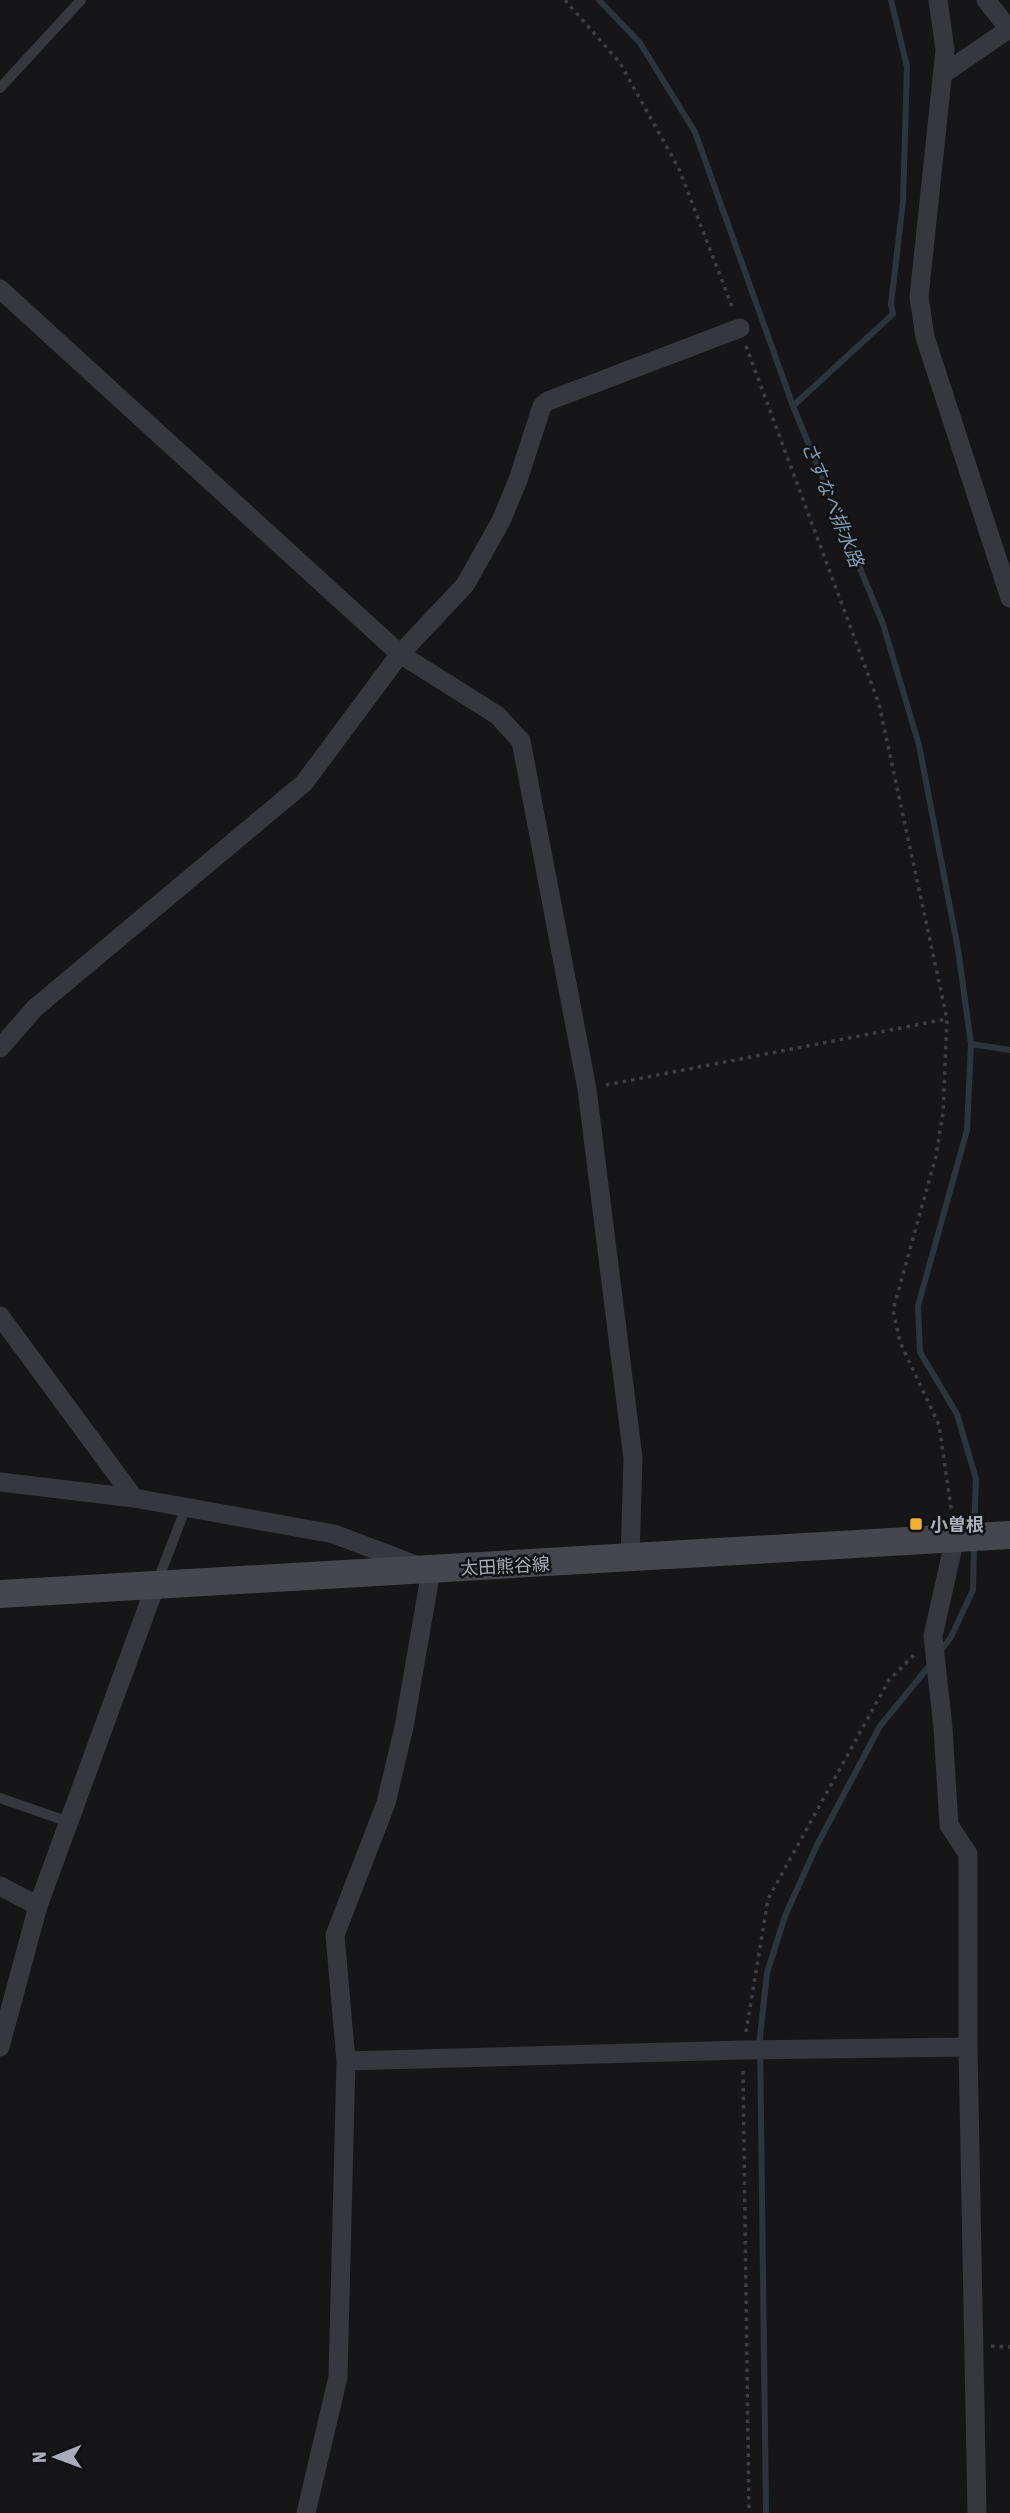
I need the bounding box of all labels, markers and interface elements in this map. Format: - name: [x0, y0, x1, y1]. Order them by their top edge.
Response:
- water label: さすなべ排水路: [798, 438, 869, 572]
- place label: 小曽根: [930, 1514, 984, 1535]
- marker: 小曽根: [908, 1516, 924, 1532]
- street label: 太田熊谷線: [460, 1553, 550, 1579]
- north arrow: [21, 2422, 91, 2492]
- text: N: [28, 2451, 50, 2463]

